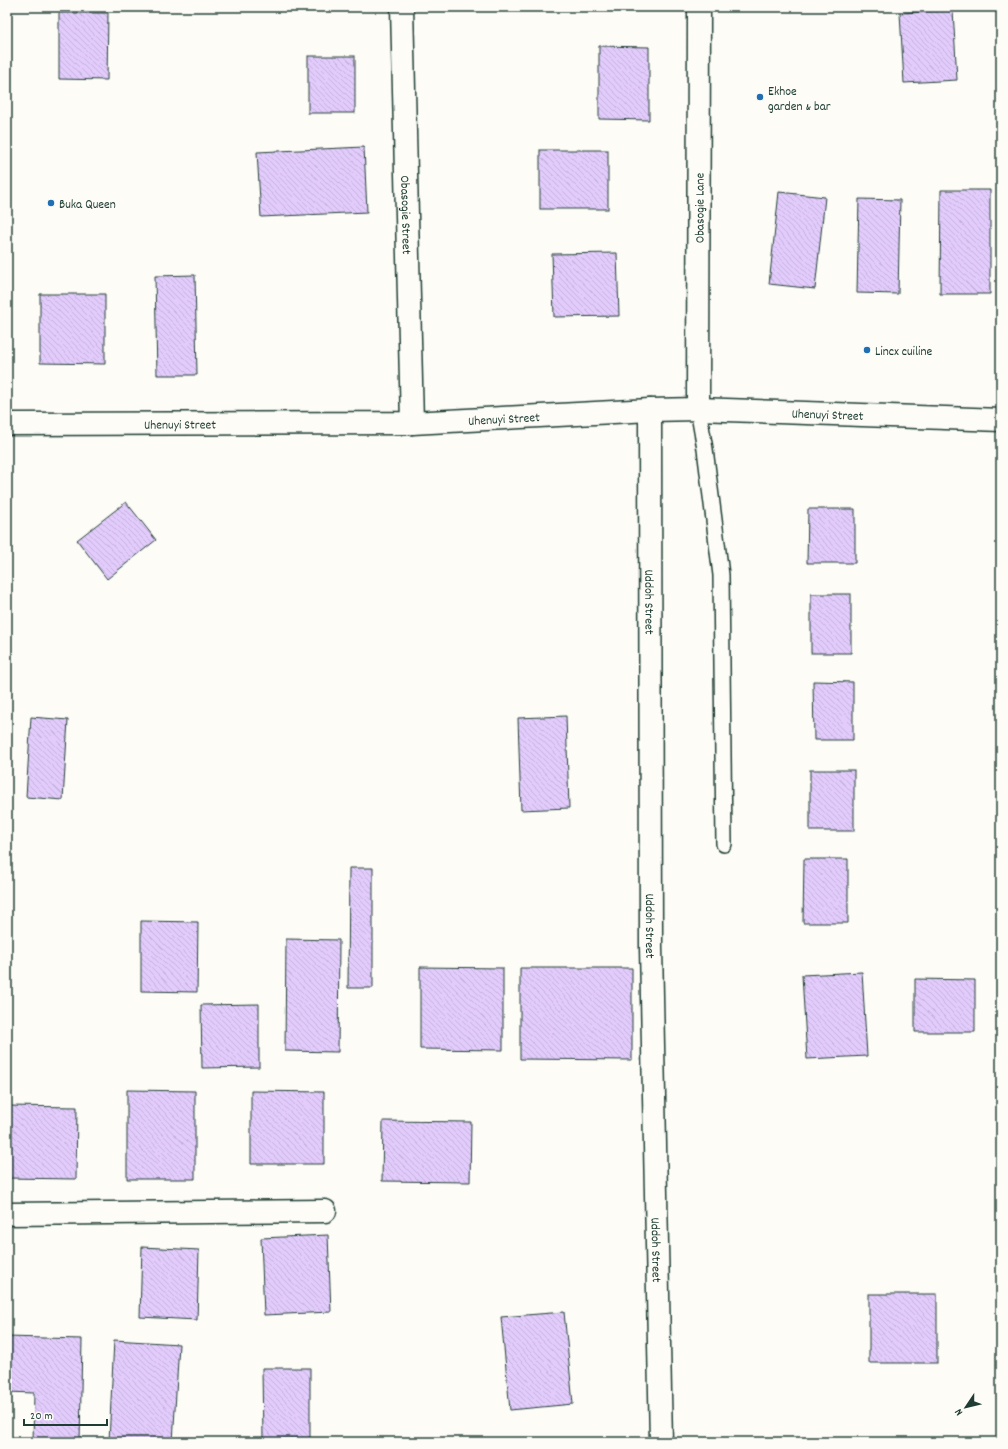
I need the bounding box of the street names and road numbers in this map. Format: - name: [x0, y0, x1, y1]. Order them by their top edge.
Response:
- street label: Obasogie Lane: [691, 172, 711, 243]
- street label: Obasogie Street: [394, 175, 415, 255]
- street label: Uhenuyi Street: [791, 405, 864, 427]
- street label: Uhenuyi Street: [468, 409, 541, 432]
- street label: Uhenuyi Street: [144, 416, 216, 436]
- street label: Uddoh Street: [638, 570, 657, 635]
- street label: Uddoh Street: [639, 894, 658, 959]
- street label: Uddoh Street: [644, 1217, 665, 1283]

